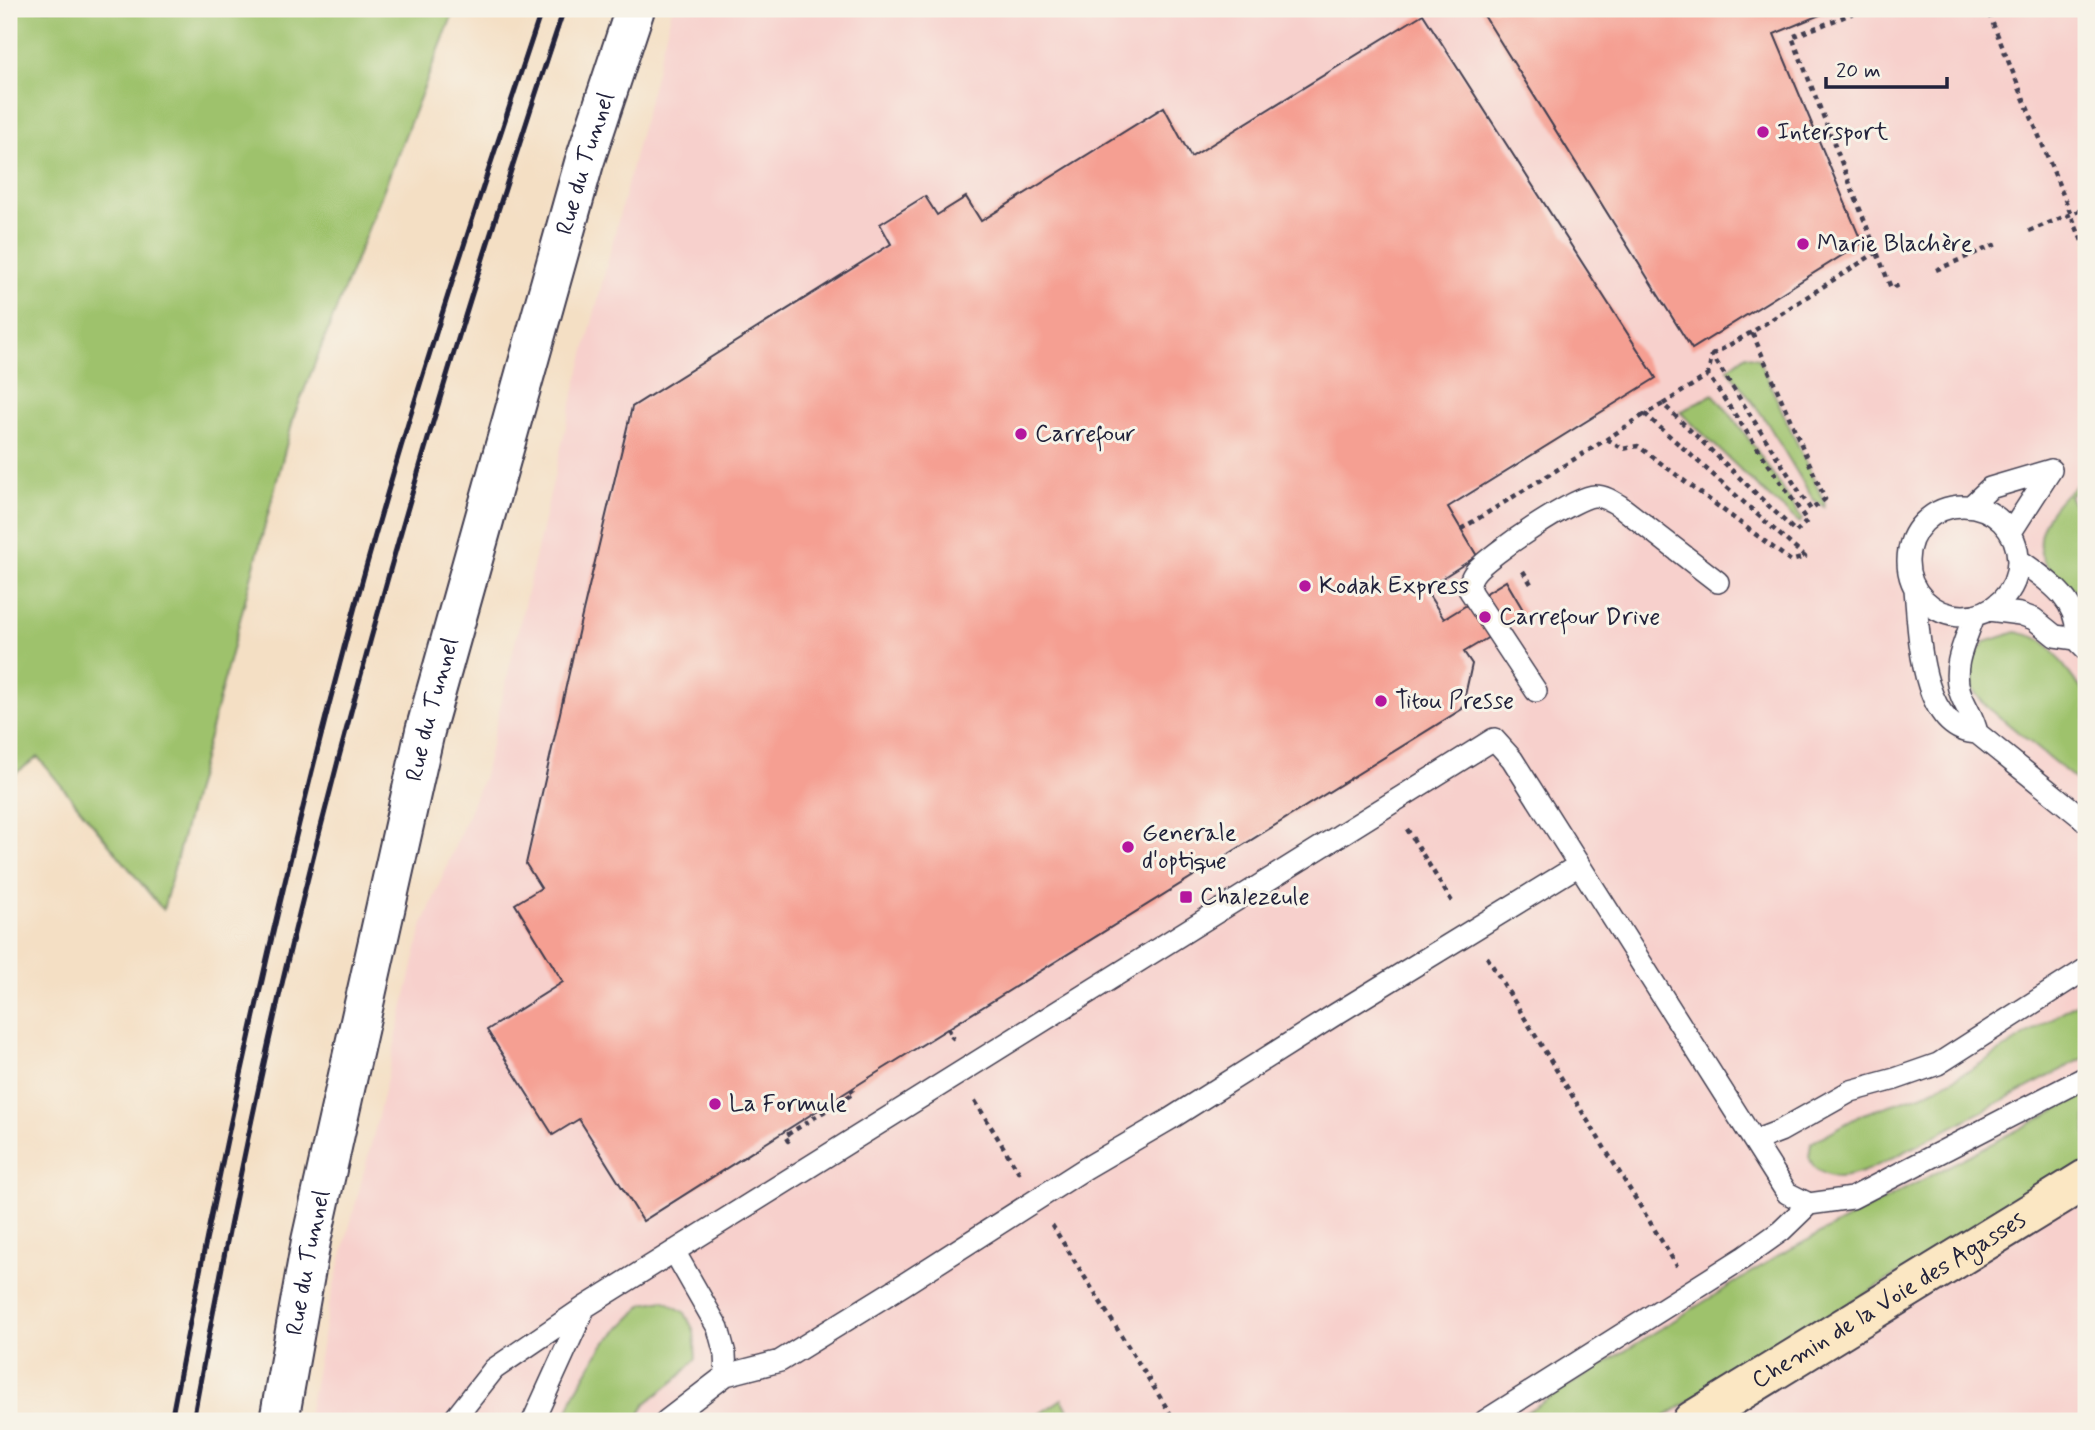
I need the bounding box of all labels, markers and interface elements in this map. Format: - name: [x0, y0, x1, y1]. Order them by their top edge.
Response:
- scale bar: [1826, 46, 1946, 90]
- text: 20 m: [1836, 57, 1881, 85]
- street label: Rue du Tunnel: [549, 88, 622, 238]
- place label: Intersport: [1777, 117, 1888, 148]
- marker: Intersport: [1755, 124, 1771, 140]
- place label: Marie Blachère: [1817, 229, 1973, 260]
- marker: Marie Blachère: [1795, 236, 1811, 252]
- place label: Carrefour: [1035, 419, 1136, 452]
- marker: Carrefour: [1013, 426, 1029, 442]
- place label: Kodak Express: [1319, 571, 1469, 602]
- marker: Kodak Express: [1297, 578, 1313, 594]
- place label: Carrefour Drive: [1499, 602, 1660, 635]
- marker: Carrefour Drive: [1477, 609, 1493, 625]
- street label: Rue du Tunnel: [399, 634, 466, 784]
- place label: Titou Presse: [1395, 686, 1514, 717]
- marker: Titou Presse: [1373, 693, 1389, 709]
- place label: Generale d'optique: [1142, 818, 1237, 877]
- marker: Generale d'optique: [1120, 839, 1136, 855]
- place label: Chalezeule: [1200, 882, 1310, 913]
- marker: Chalezeule: [1178, 889, 1194, 905]
- place label: La Formule: [729, 1089, 847, 1120]
- marker: La Formule: [707, 1096, 723, 1112]
- street label: Rue du Tunnel: [279, 1187, 337, 1338]
- street label: Chemin de la Voie des Agasses: [1746, 1204, 2032, 1396]

